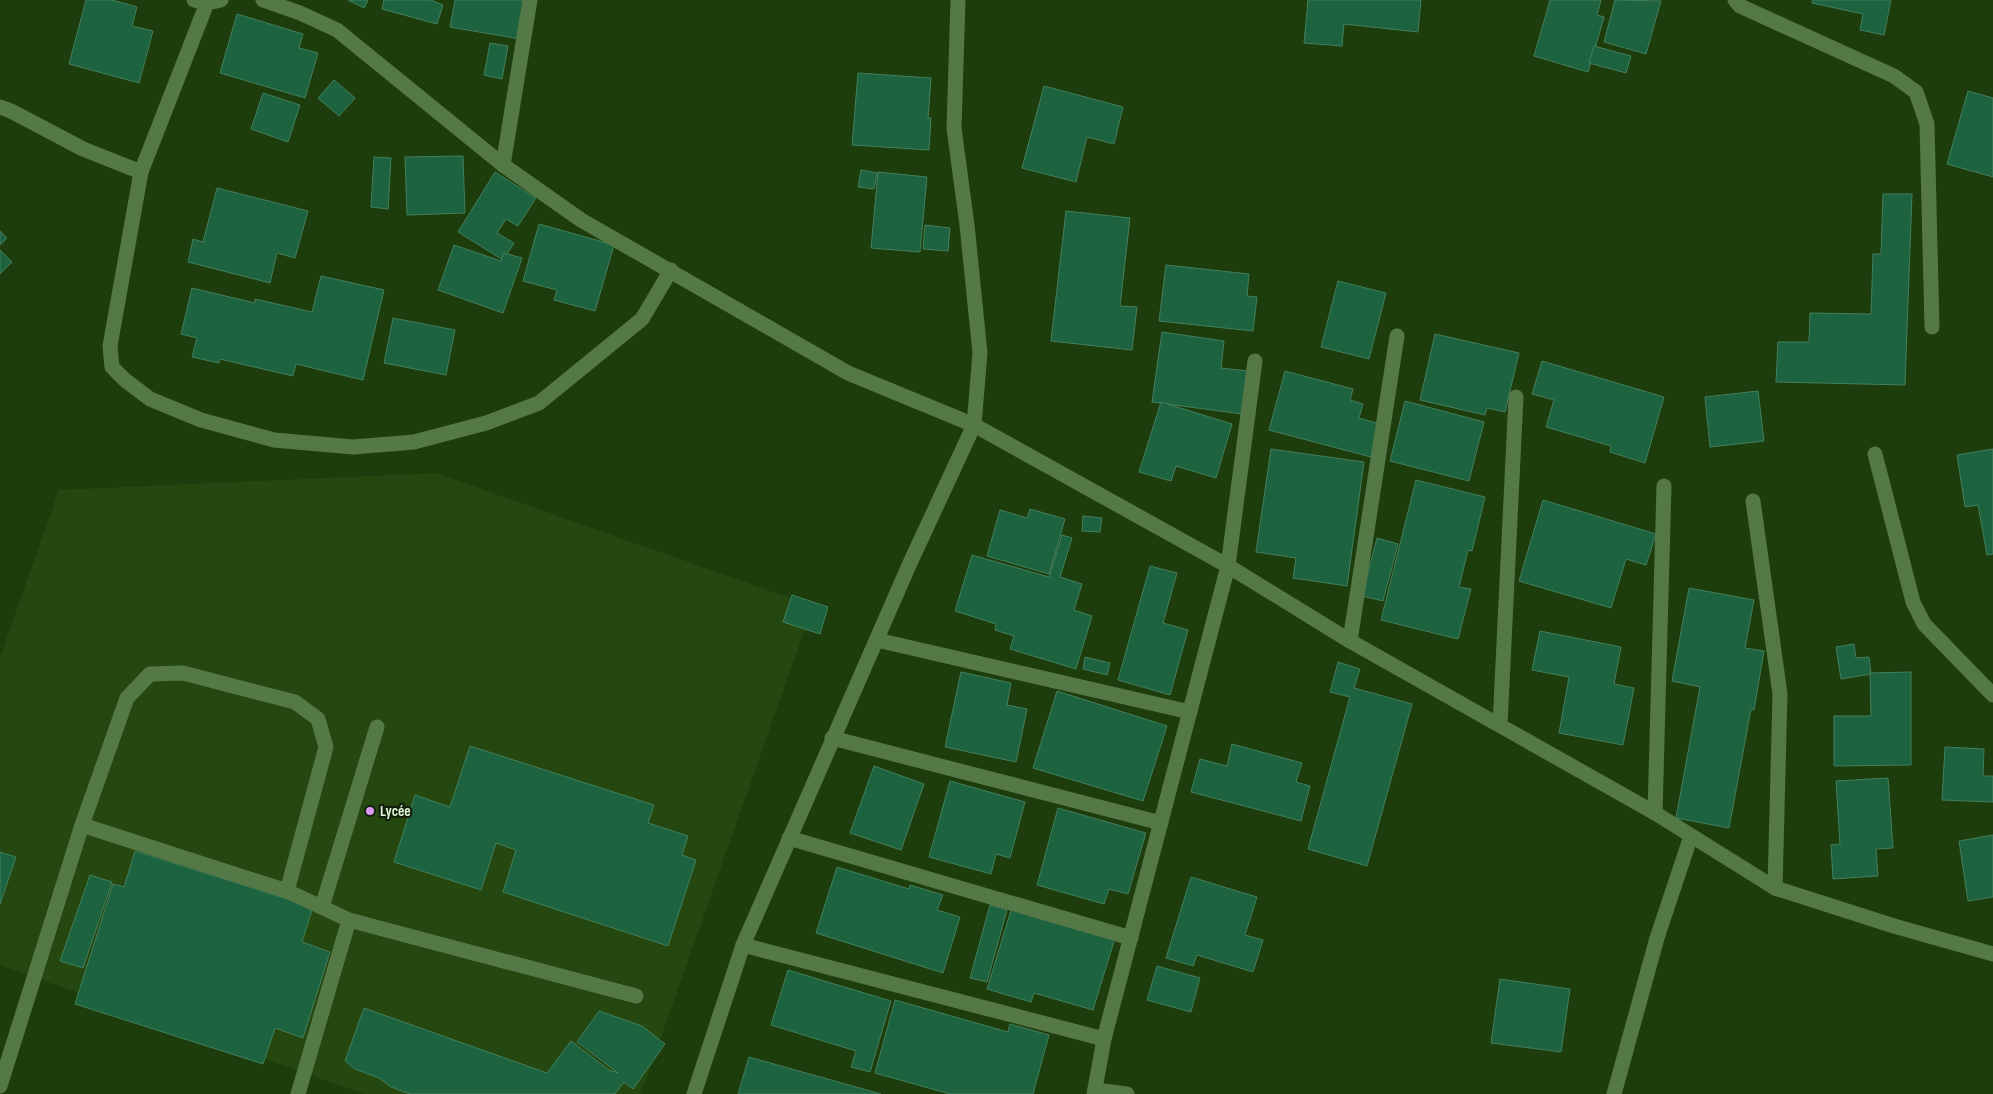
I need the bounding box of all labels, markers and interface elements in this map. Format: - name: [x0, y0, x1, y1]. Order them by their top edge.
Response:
- place label: Lycée: [380, 802, 411, 821]
- marker: Lycée: [364, 805, 376, 817]

